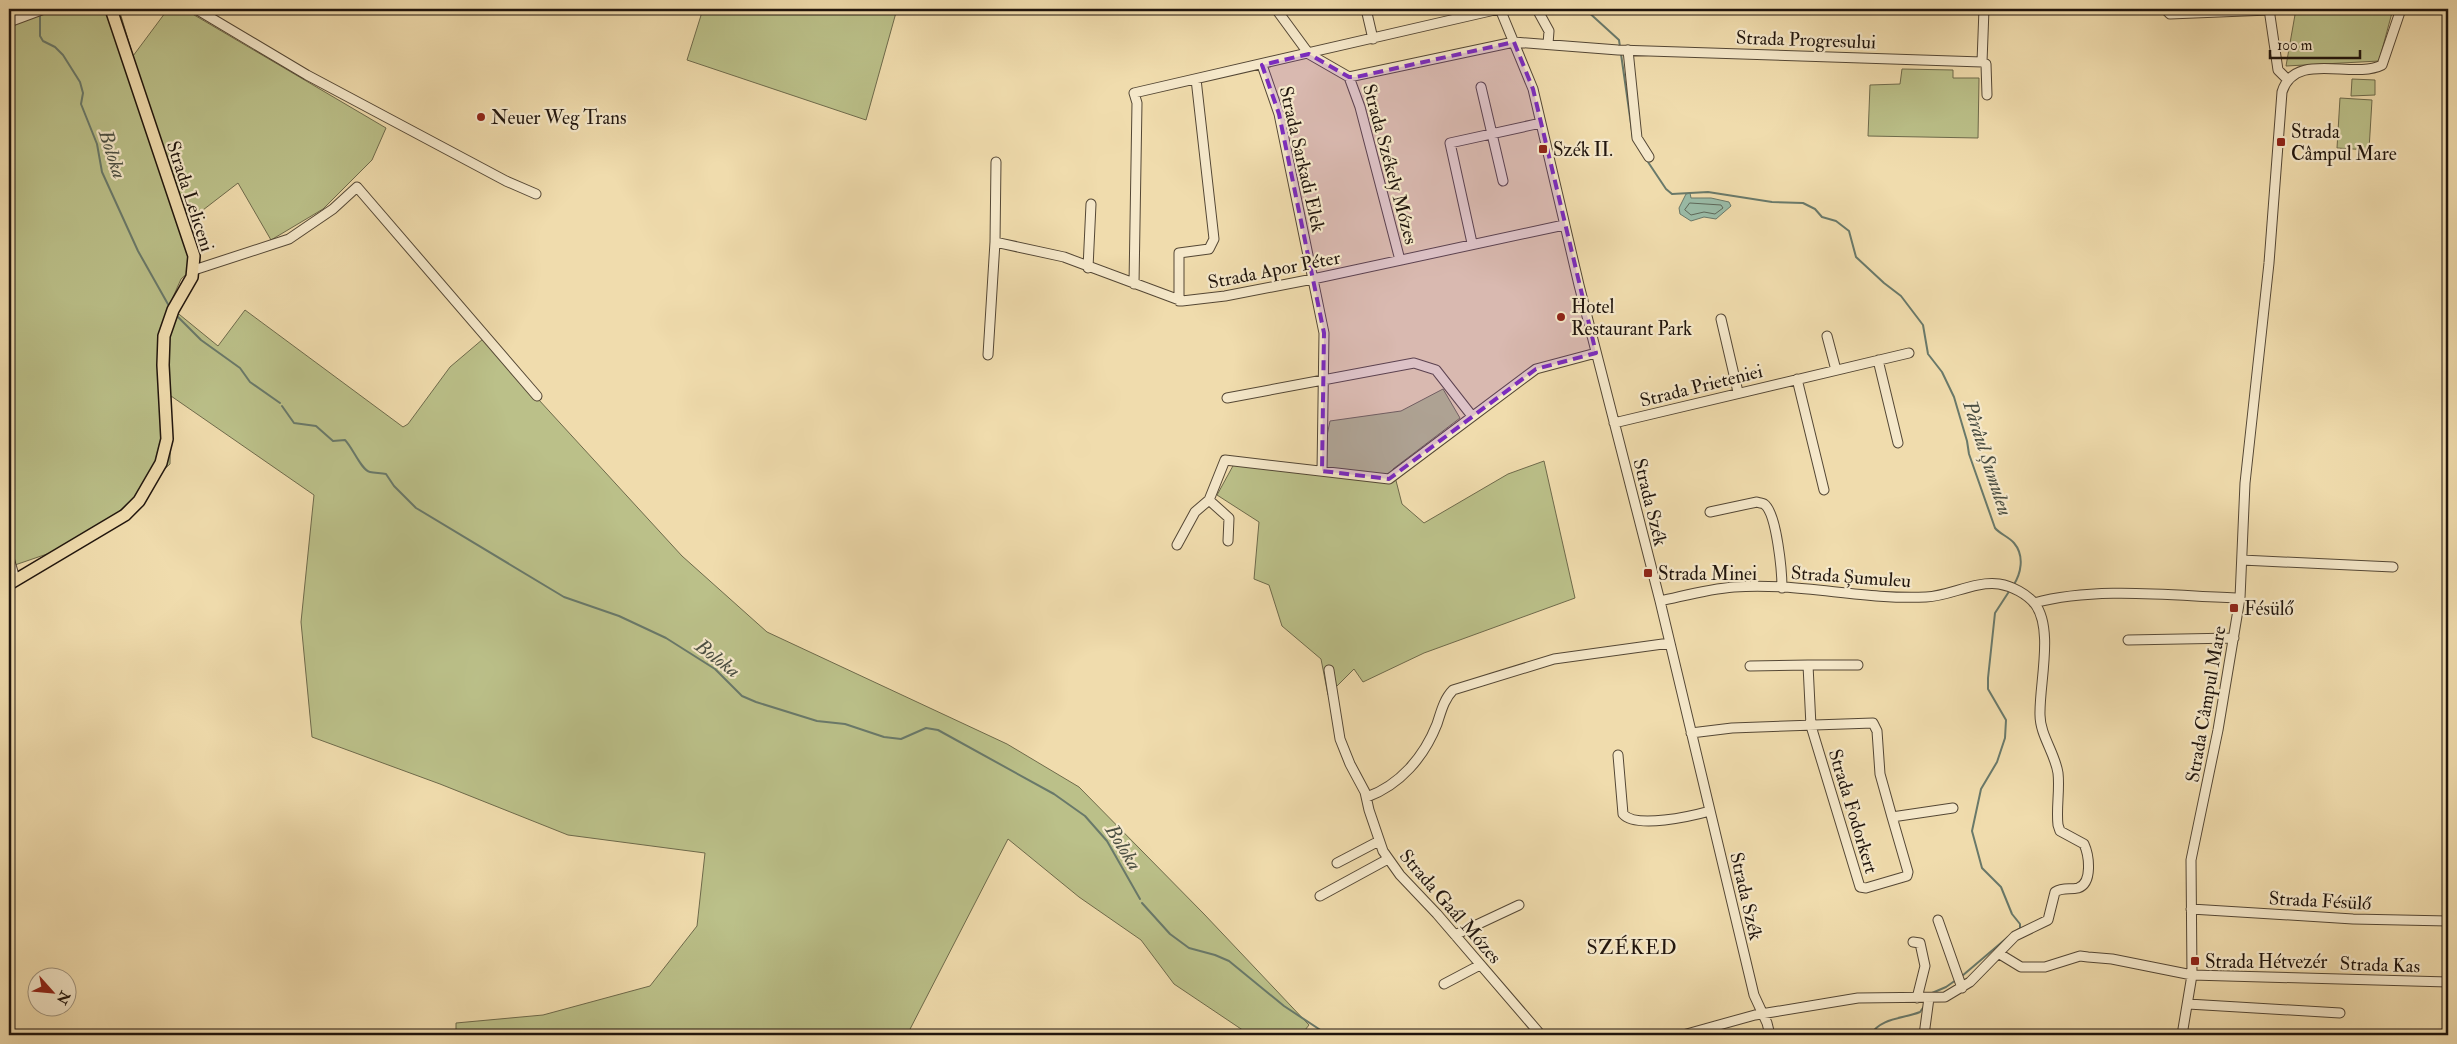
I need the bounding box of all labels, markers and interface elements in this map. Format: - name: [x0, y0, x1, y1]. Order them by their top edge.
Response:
- street label: Strada Progresului: [1735, 26, 1876, 54]
- scale bar: [2270, 28, 2360, 60]
- text: 100 m: [2277, 36, 2313, 55]
- street label: Strada Székely Mózes: [1357, 81, 1423, 247]
- street label: Strada Sarkadi Elek: [1274, 84, 1330, 234]
- place label: Neuer Weg Trans: [491, 106, 627, 130]
- marker: Neuer Weg Trans: [475, 111, 487, 123]
- place label: Strada Câmpul Mare: [2291, 120, 2397, 167]
- water label: Boloka: [93, 126, 132, 182]
- marker: Strada Câmpul Mare: [2275, 136, 2287, 148]
- street label: Strada Leliceni: [161, 138, 219, 255]
- place label: Szék II.: [1553, 138, 1613, 162]
- marker: Szék II.: [1537, 143, 1549, 155]
- street label: Strada Apor Péter: [1206, 245, 1343, 296]
- place label: Hotel Restaurant Park: [1571, 295, 1692, 341]
- marker: Hotel Restaurant Park: [1555, 311, 1567, 323]
- street label: Strada Prieteniei: [1637, 359, 1765, 413]
- water label: Pârâul Șumuleu: [1957, 397, 2018, 519]
- street label: Strada Szék: [1628, 456, 1673, 549]
- street label: Strada Șumuleu: [1790, 561, 1912, 593]
- place label: Strada Minei: [1658, 562, 1757, 586]
- marker: Strada Minei: [1642, 567, 1654, 579]
- place label: Fésülő: [2244, 597, 2295, 621]
- marker: Fésülő: [2228, 602, 2240, 614]
- street label: Strada Câmpul Mare: [2180, 624, 2233, 784]
- water label: Boloka: [689, 633, 745, 683]
- street label: Strada Fodorkert: [1823, 746, 1883, 876]
- water label: Boloka: [1099, 819, 1147, 875]
- street label: Strada Gaál Mózes: [1394, 844, 1507, 969]
- street label: Strada Szék: [1724, 850, 1768, 943]
- street label: Strada Fésülő: [2268, 886, 2373, 916]
- district label: SZÉKED: [1586, 934, 1678, 960]
- place label: Strada Hétvezér: [2205, 950, 2327, 974]
- street label: Strada Kas: [2339, 952, 2421, 978]
- marker: Strada Hétvezér: [2189, 955, 2201, 967]
- north arrow: [28, 966, 78, 1016]
- text: N: [53, 987, 74, 1008]

